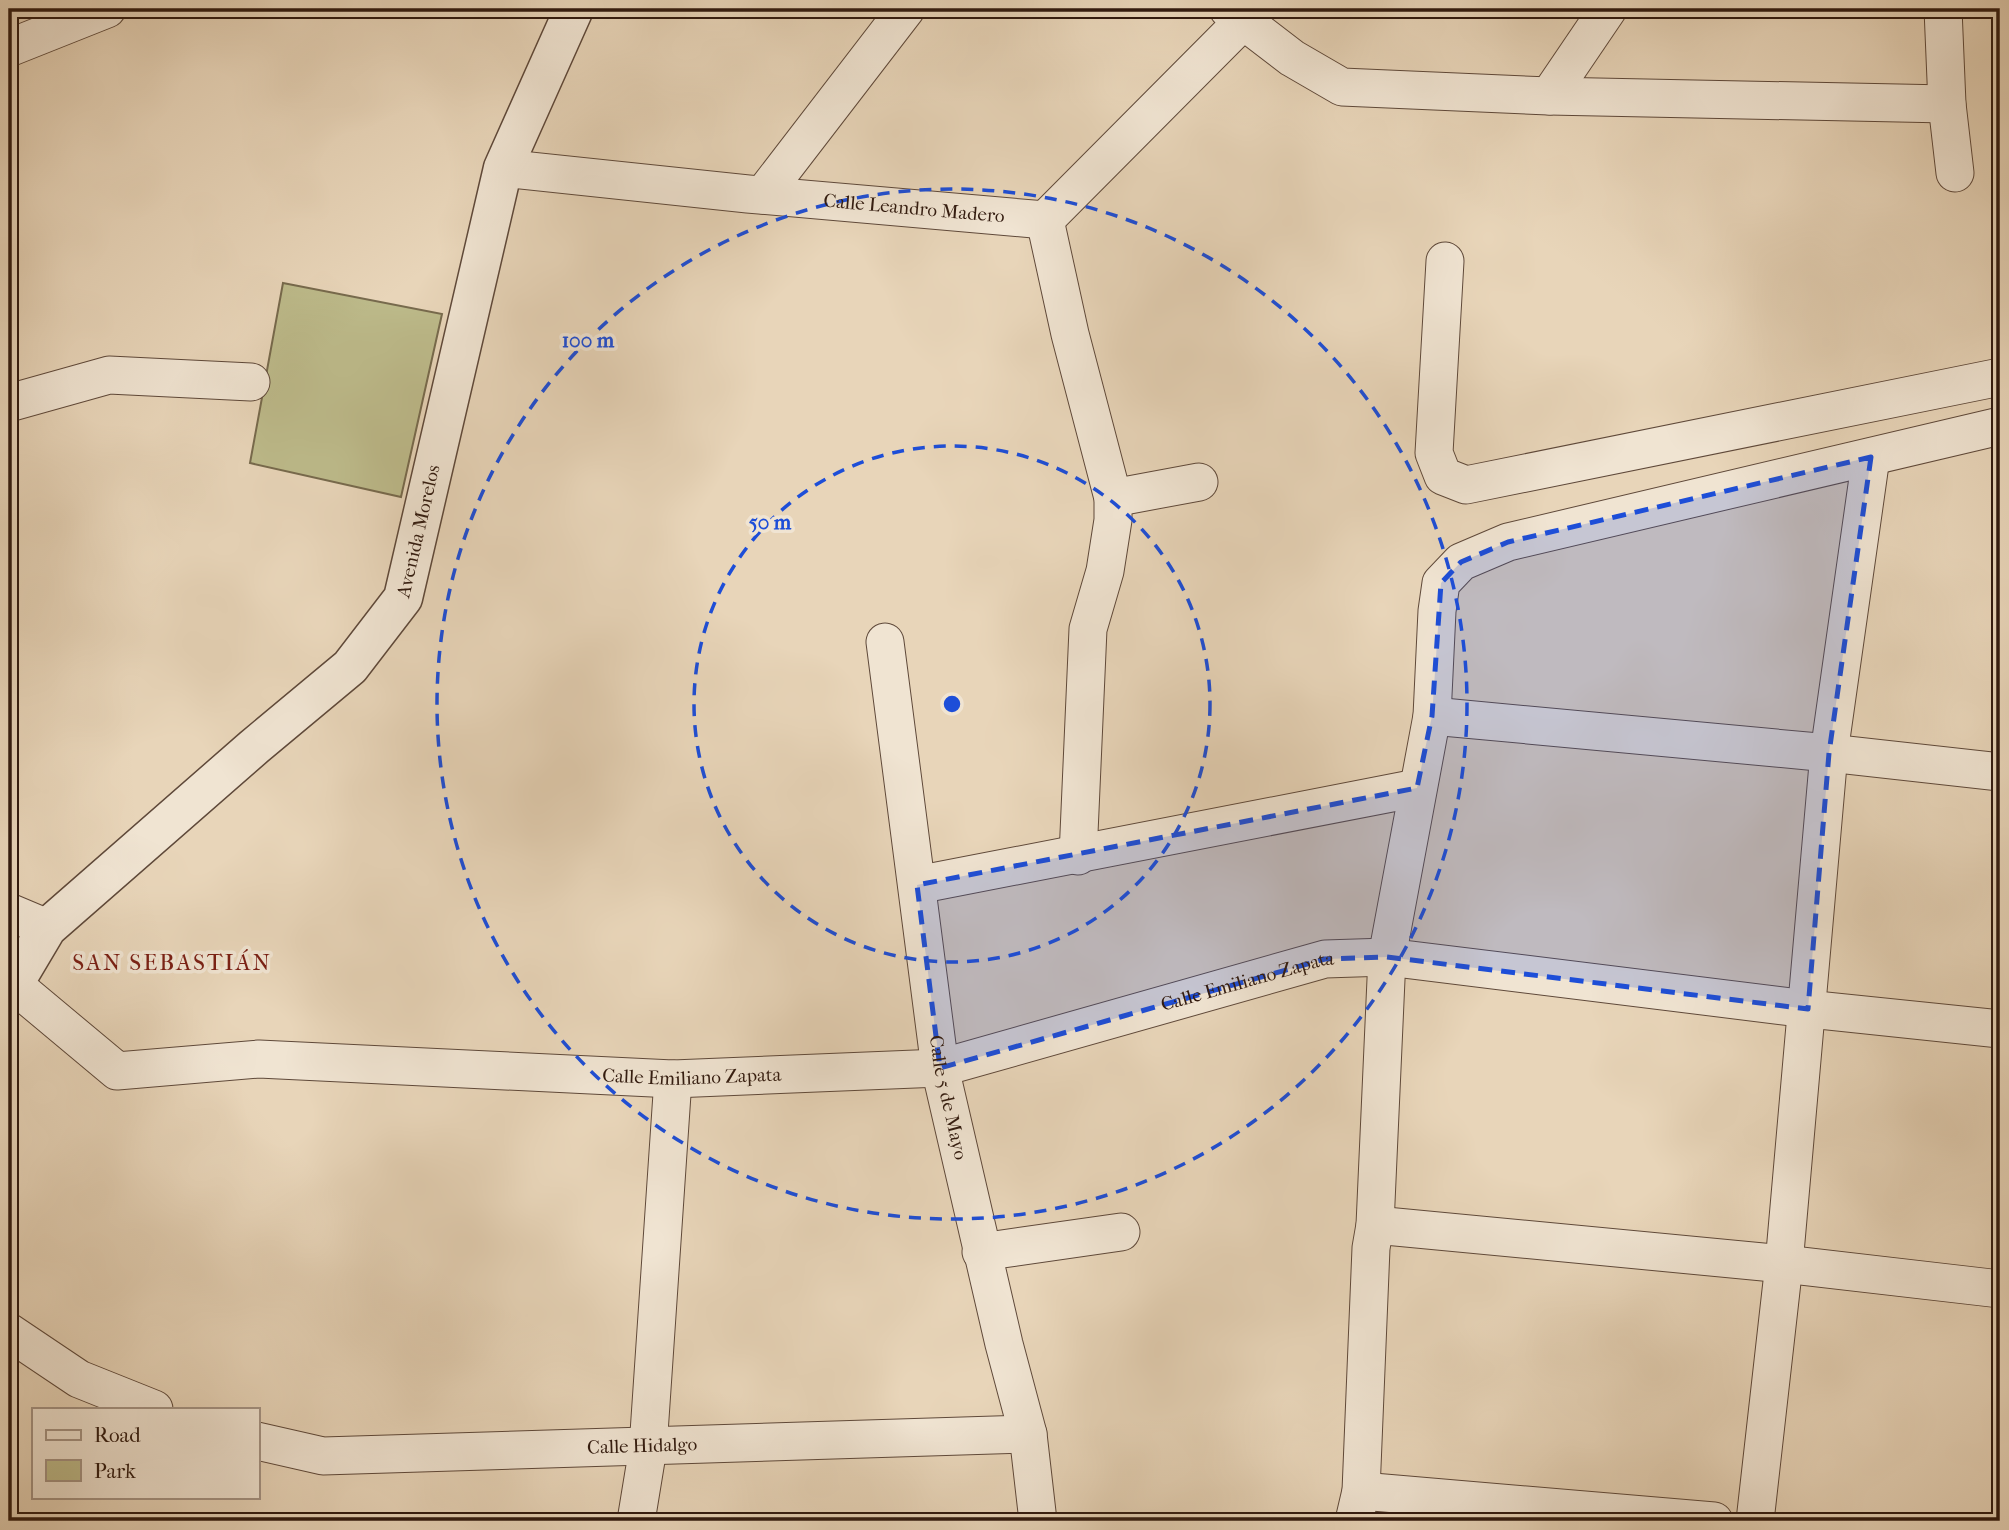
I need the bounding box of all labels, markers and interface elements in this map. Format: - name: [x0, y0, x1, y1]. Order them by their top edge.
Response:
- street label: Calle Leandro Madero: [822, 190, 1006, 227]
- text: 100 m: [562, 328, 615, 352]
- street label: Avenida Morelos: [392, 462, 445, 601]
- text: 50 m: [749, 510, 792, 534]
- centre of rings: [940, 692, 964, 716]
- street label: Calle Emiliano Zapata: [1158, 948, 1335, 1016]
- district label: SAN SEBASTIÁN: [72, 949, 272, 976]
- street label: Calle 5 de Mayo: [925, 1034, 972, 1162]
- street label: Calle Emiliano Zapata: [602, 1064, 782, 1090]
- legend: [32, 1408, 259, 1498]
- text: Road: [94, 1423, 141, 1447]
- street label: Calle Hidalgo: [587, 1433, 698, 1459]
- text: Park: [94, 1459, 136, 1483]

